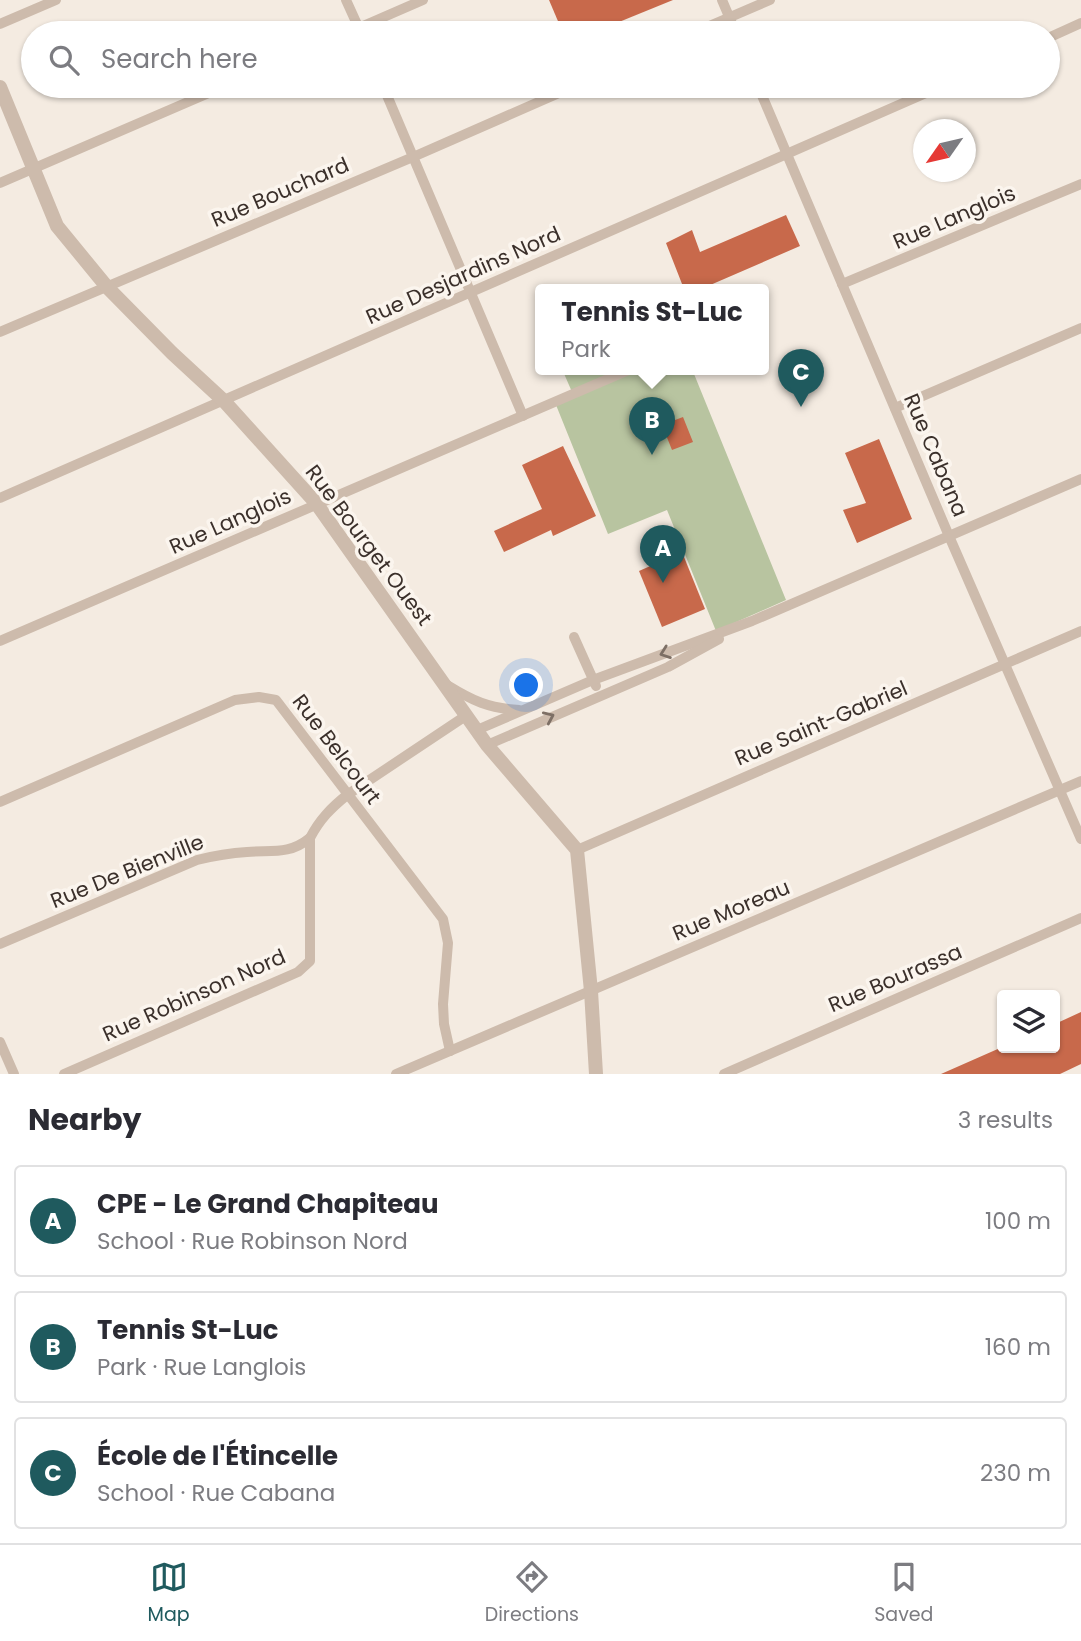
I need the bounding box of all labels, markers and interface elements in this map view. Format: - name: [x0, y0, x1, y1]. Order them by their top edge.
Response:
- search box: [21, 21, 1060, 98]
- icon: search: [45, 41, 83, 79]
- text: Search here: [101, 41, 258, 77]
- north arrow: [913, 119, 976, 182]
- street label: Rue Bouchard: [207, 150, 353, 234]
- street label: Rue Langlois: [888, 178, 1020, 256]
- street label: Rue Desjardins Nord: [361, 219, 565, 331]
- popup: [535, 284, 769, 375]
- text: Tennis St-Luc: [561, 294, 743, 330]
- text: Park: [561, 333, 611, 365]
- pin: C: [778, 349, 824, 407]
- street label: Rue Cabana: [897, 389, 975, 521]
- pin: B: [629, 397, 675, 455]
- street label: Rue Bourget Ouest: [299, 459, 439, 631]
- street label: Rue Langlois: [165, 481, 295, 561]
- pin: A: [640, 525, 686, 583]
- one-way arrow: [659, 644, 671, 658]
- your location: [509, 668, 543, 702]
- street label: Rue Saint-Gabriel: [730, 673, 912, 773]
- street label: Rue Belcourt: [286, 688, 388, 810]
- one-way arrow: [542, 711, 554, 725]
- street label: Rue De Bienville: [46, 827, 208, 915]
- street label: Rue Moreau: [668, 872, 794, 948]
- street label: Rue Bourassa: [824, 937, 966, 1019]
- street label: Rue Robinson Nord: [98, 942, 290, 1048]
- map controls: [997, 990, 1060, 1053]
- button: layers: [997, 990, 1060, 1053]
- text: Nearby: [28, 1098, 142, 1141]
- text: 3 results: [958, 1104, 1053, 1136]
- text: CPE - Le Grand Chapiteau: [97, 1186, 438, 1222]
- text: A: [45, 1205, 61, 1237]
- text: 100 m: [985, 1205, 1051, 1237]
- text: School · Rue Robinson Nord: [97, 1225, 408, 1257]
- text: Tennis St-Luc: [97, 1312, 278, 1348]
- text: B: [45, 1331, 61, 1363]
- text: 160 m: [985, 1331, 1051, 1363]
- text: Park · Rue Langlois: [97, 1351, 306, 1383]
- text: École de l'Étincelle: [97, 1438, 338, 1474]
- text: C: [44, 1457, 62, 1489]
- text: 230 m: [980, 1457, 1051, 1489]
- text: School · Rue Cabana: [97, 1477, 335, 1509]
- tab: Map: [148, 1558, 190, 1629]
- tab: Directions: [485, 1558, 579, 1629]
- tab: Saved: [874, 1558, 933, 1629]

